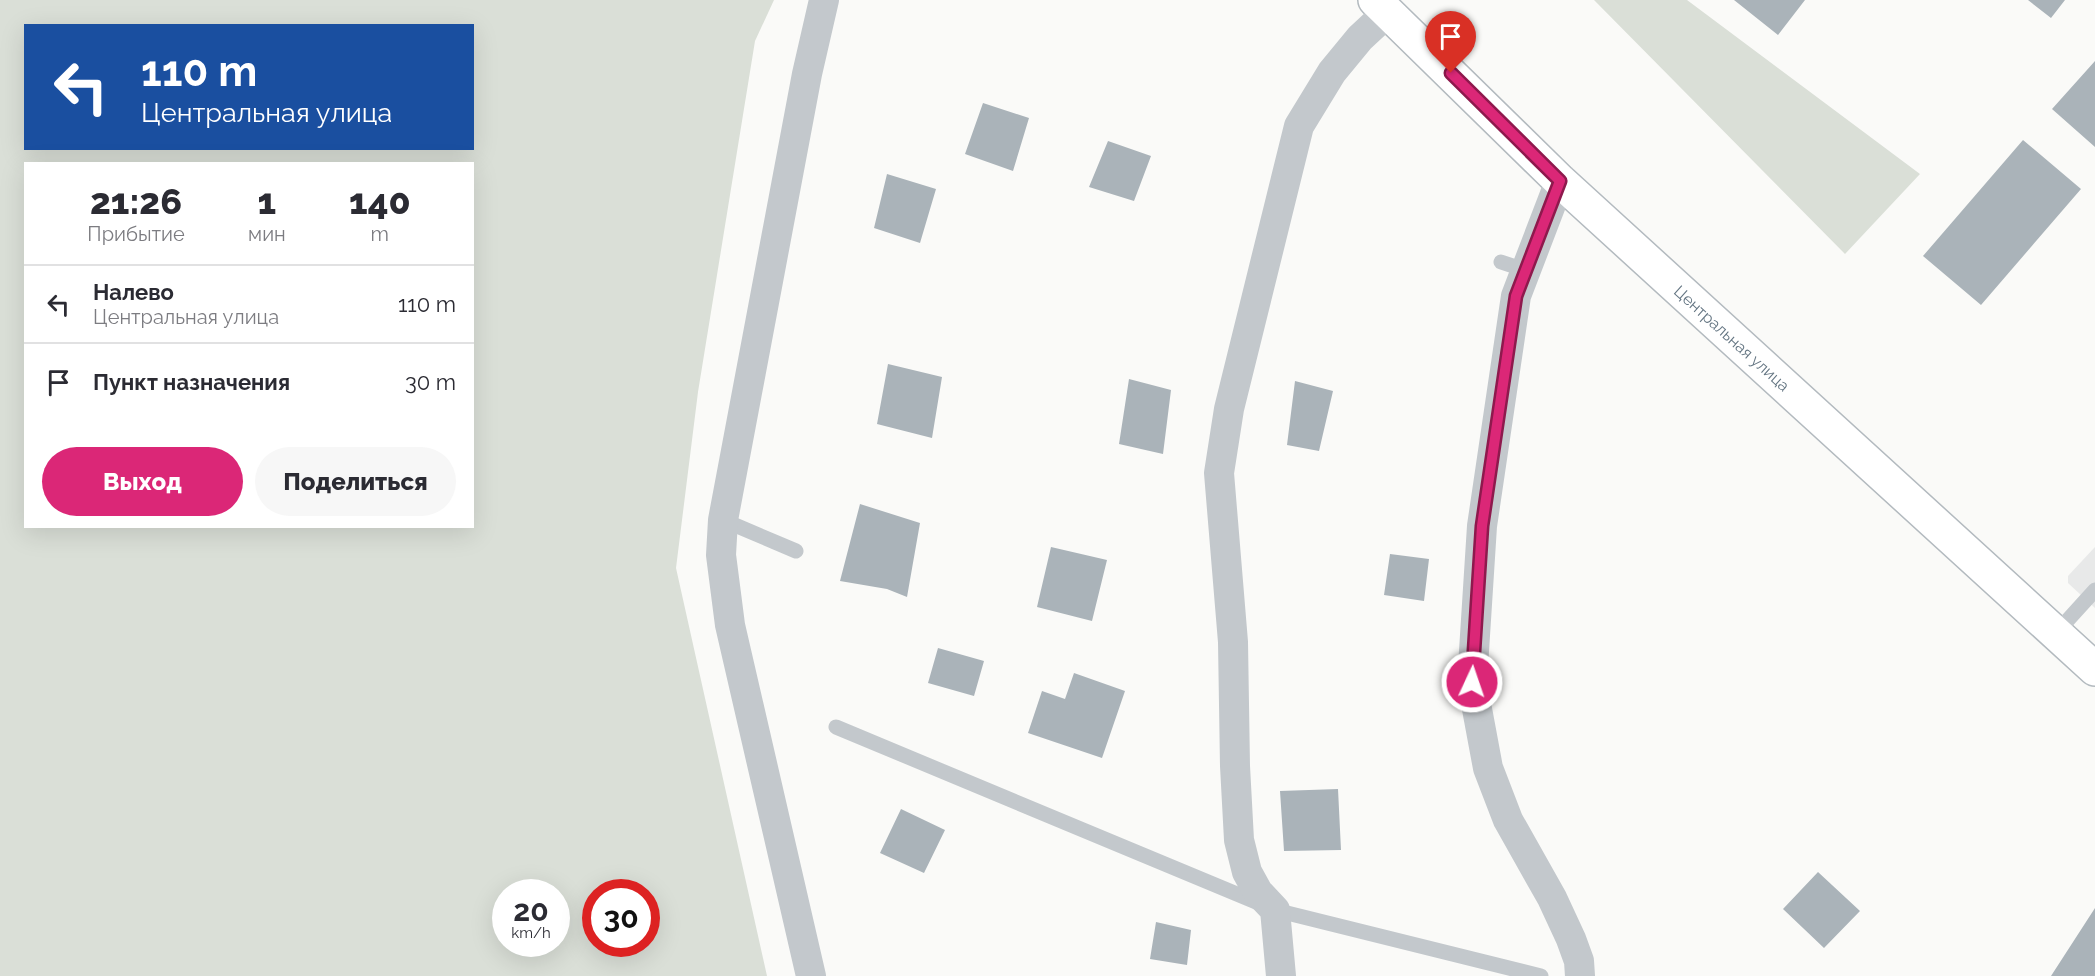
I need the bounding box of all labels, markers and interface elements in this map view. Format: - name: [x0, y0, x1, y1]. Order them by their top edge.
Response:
- pin: [1425, 11, 1476, 73]
- icon: arrive: [1434, 20, 1467, 53]
- text: 110 m: [141, 47, 257, 96]
- icon: left: [42, 48, 120, 126]
- text: Центральная улица: [141, 97, 392, 128]
- text: 21:26: [90, 180, 182, 222]
- text: 1: [258, 180, 276, 222]
- text: 140: [349, 180, 411, 222]
- text: Прибытие: [87, 222, 185, 246]
- text: мин: [248, 222, 286, 246]
- text: m: [371, 222, 389, 246]
- text: Налево: [93, 279, 174, 305]
- street label: Центральная улица: [1670, 282, 1793, 395]
- icon: left: [42, 288, 75, 321]
- text: 110 m: [398, 291, 456, 317]
- text: Центральная улица: [93, 305, 279, 329]
- icon: arrive: [42, 366, 75, 399]
- text: Пункт назначения: [93, 369, 290, 395]
- text: 30 m: [405, 369, 456, 395]
- button: Выход: [42, 447, 243, 516]
- button: Поделиться: [255, 447, 456, 516]
- position arrow: [1440, 650, 1504, 714]
- speed limit sign: 30: [582, 879, 660, 957]
- text: 20: [513, 893, 549, 928]
- text: km/h: [511, 924, 551, 942]

